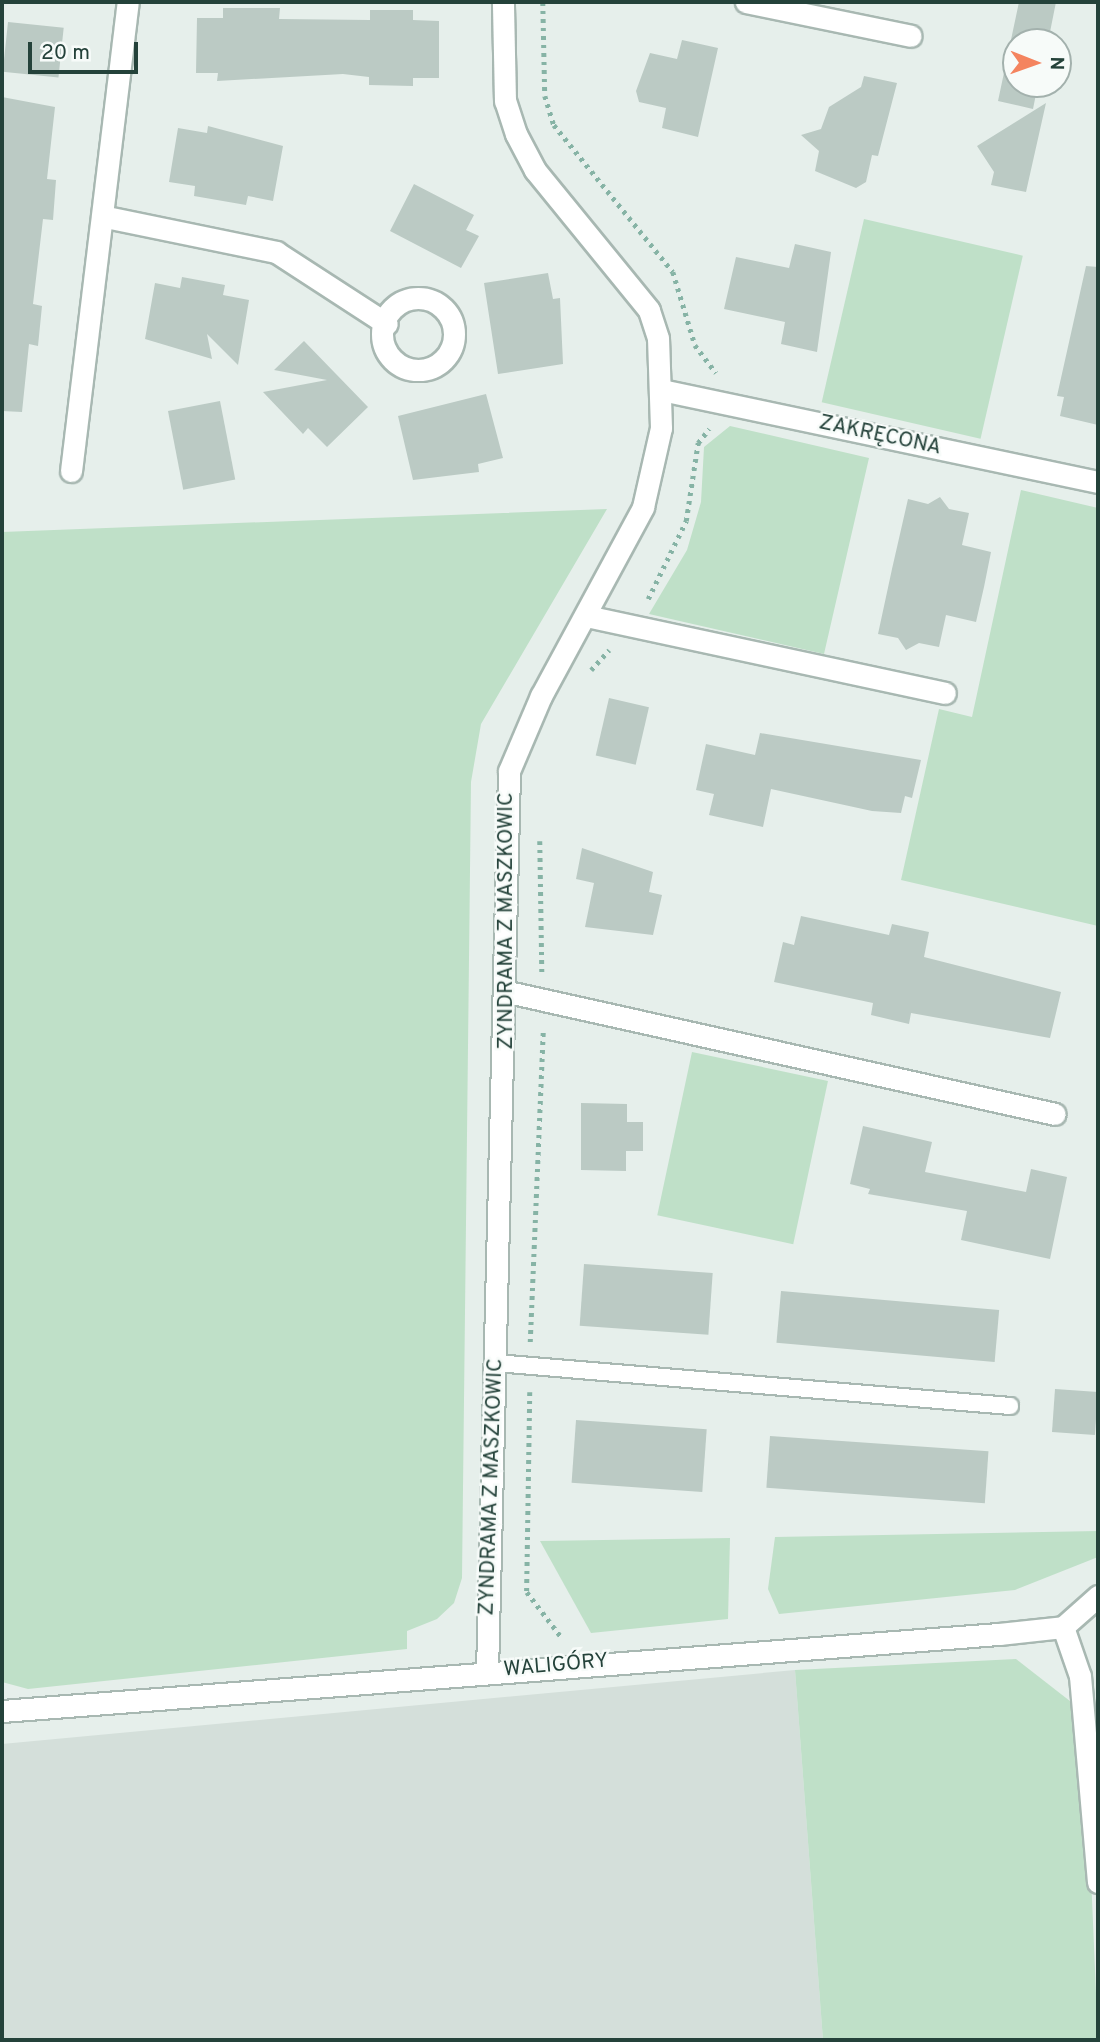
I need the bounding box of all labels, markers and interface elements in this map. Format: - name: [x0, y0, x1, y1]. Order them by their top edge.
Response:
- scale bar: [32, 28, 142, 72]
- north arrow: [1002, 28, 1072, 98]
- text: 20 m: [41, 40, 90, 67]
- text: N: [1044, 56, 1068, 70]
- street label: ZAKRĘCONA: [817, 411, 943, 461]
- street label: ZYNDRAMA Z MASZKOWIC: [494, 792, 520, 1050]
- street label: ZYNDRAMA Z MASZKOWIC: [475, 1358, 509, 1616]
- street label: WALIGÓRY: [503, 1649, 609, 1683]

